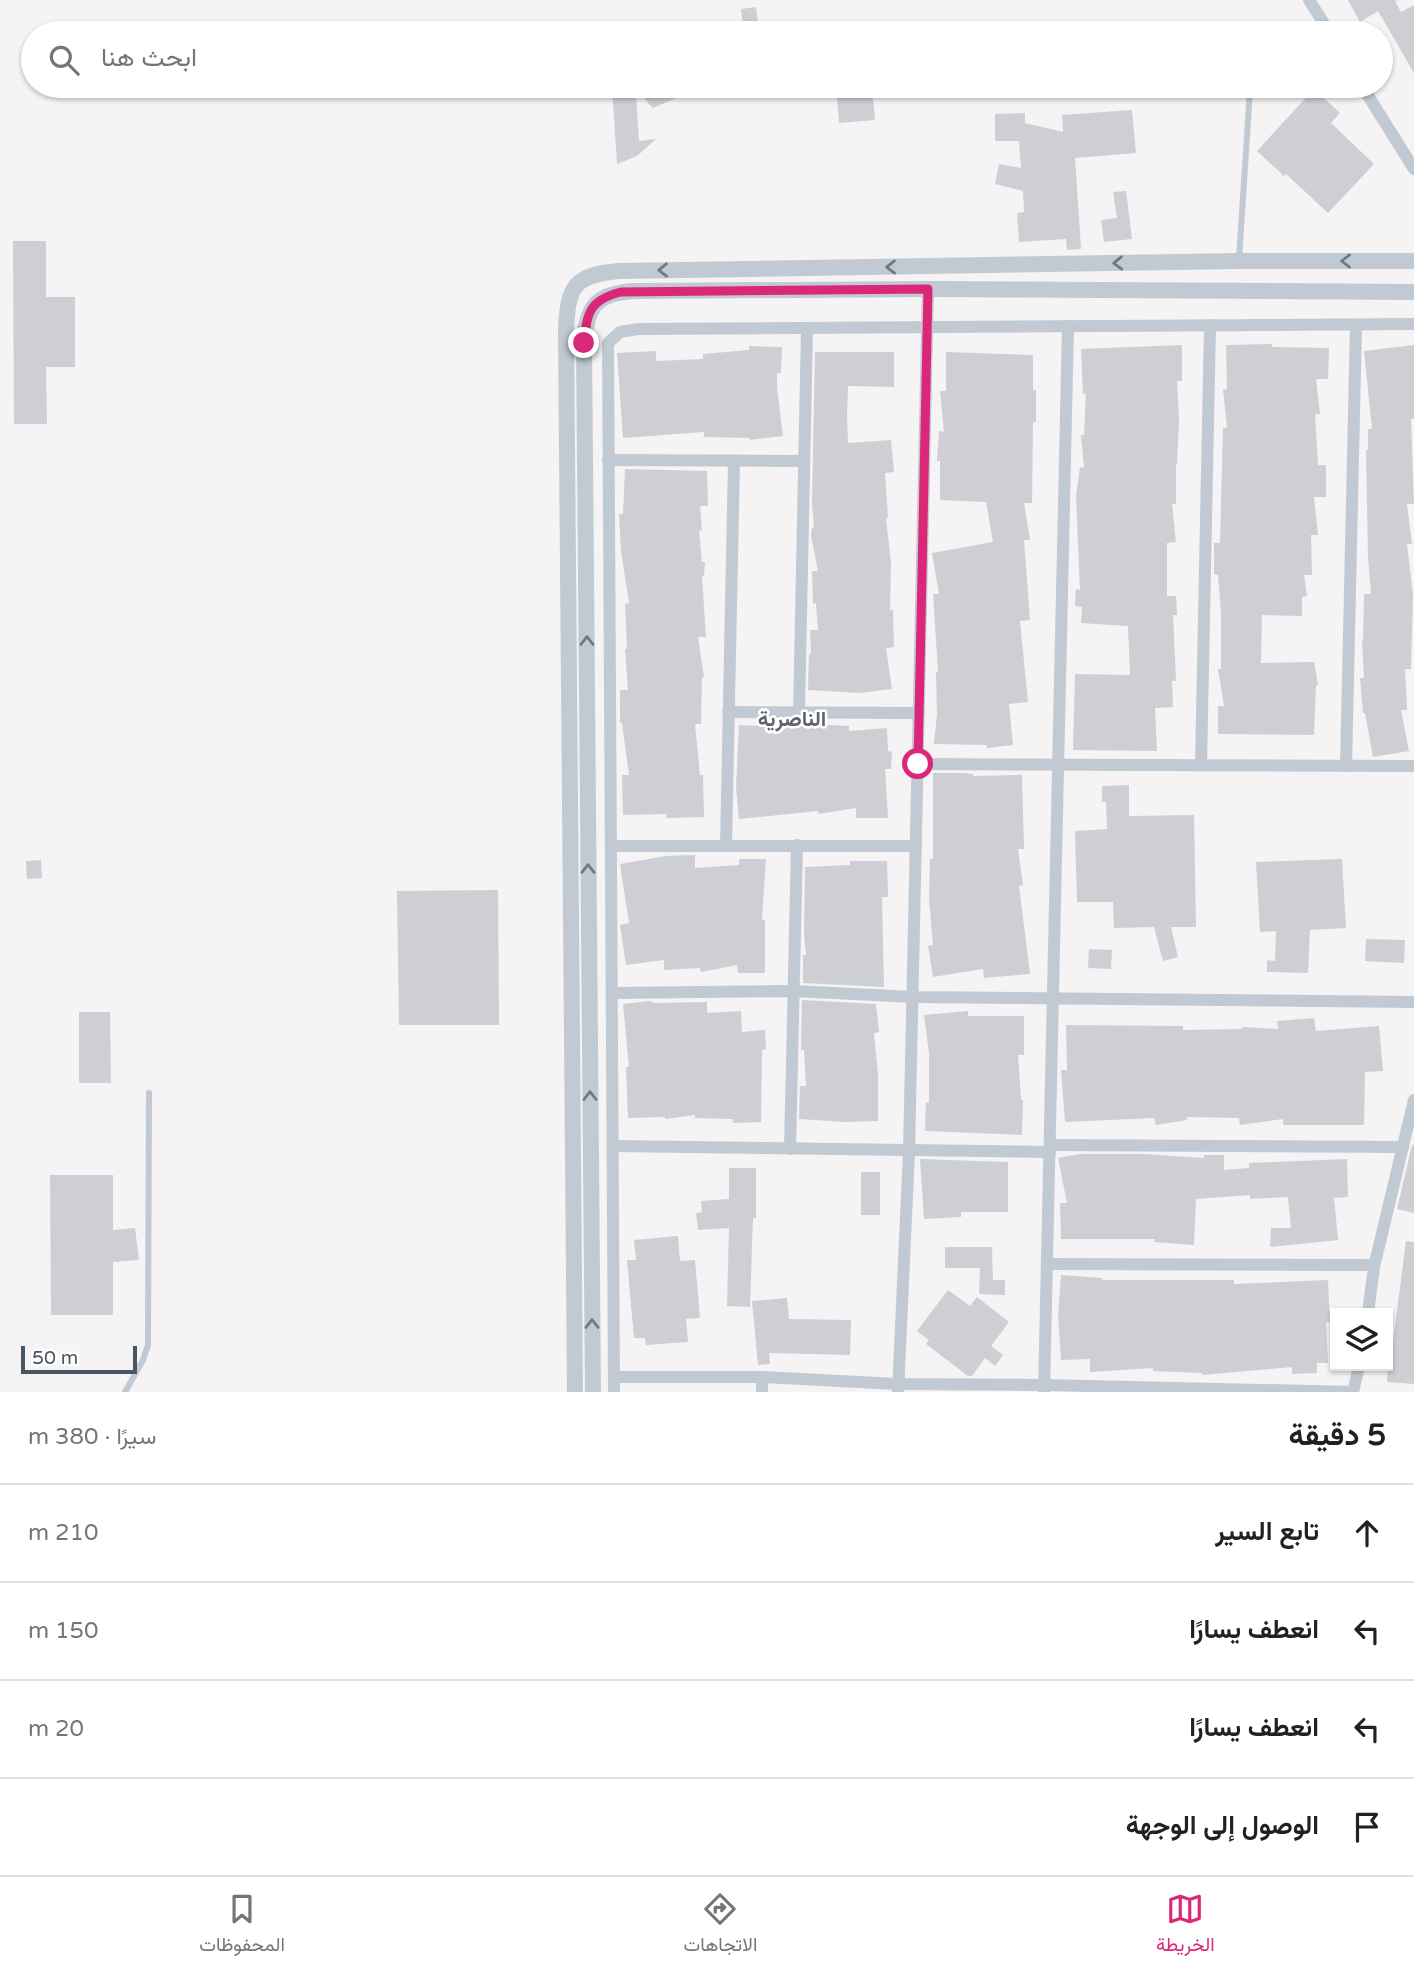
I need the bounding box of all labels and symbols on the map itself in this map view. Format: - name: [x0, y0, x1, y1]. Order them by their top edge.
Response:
- one-way arrow: [1340, 253, 1351, 269]
- one-way arrow: [1113, 255, 1123, 271]
- one-way arrow: [885, 259, 896, 274]
- one-way arrow: [658, 263, 669, 278]
- route end: [568, 327, 599, 358]
- one-way arrow: [579, 636, 594, 647]
- district label: الناصرية: [758, 707, 826, 732]
- route start: [902, 748, 933, 779]
- one-way arrow: [581, 863, 596, 874]
- one-way arrow: [582, 1091, 598, 1101]
- one-way arrow: [584, 1318, 600, 1329]
- scale bar: [21, 1343, 136, 1375]

